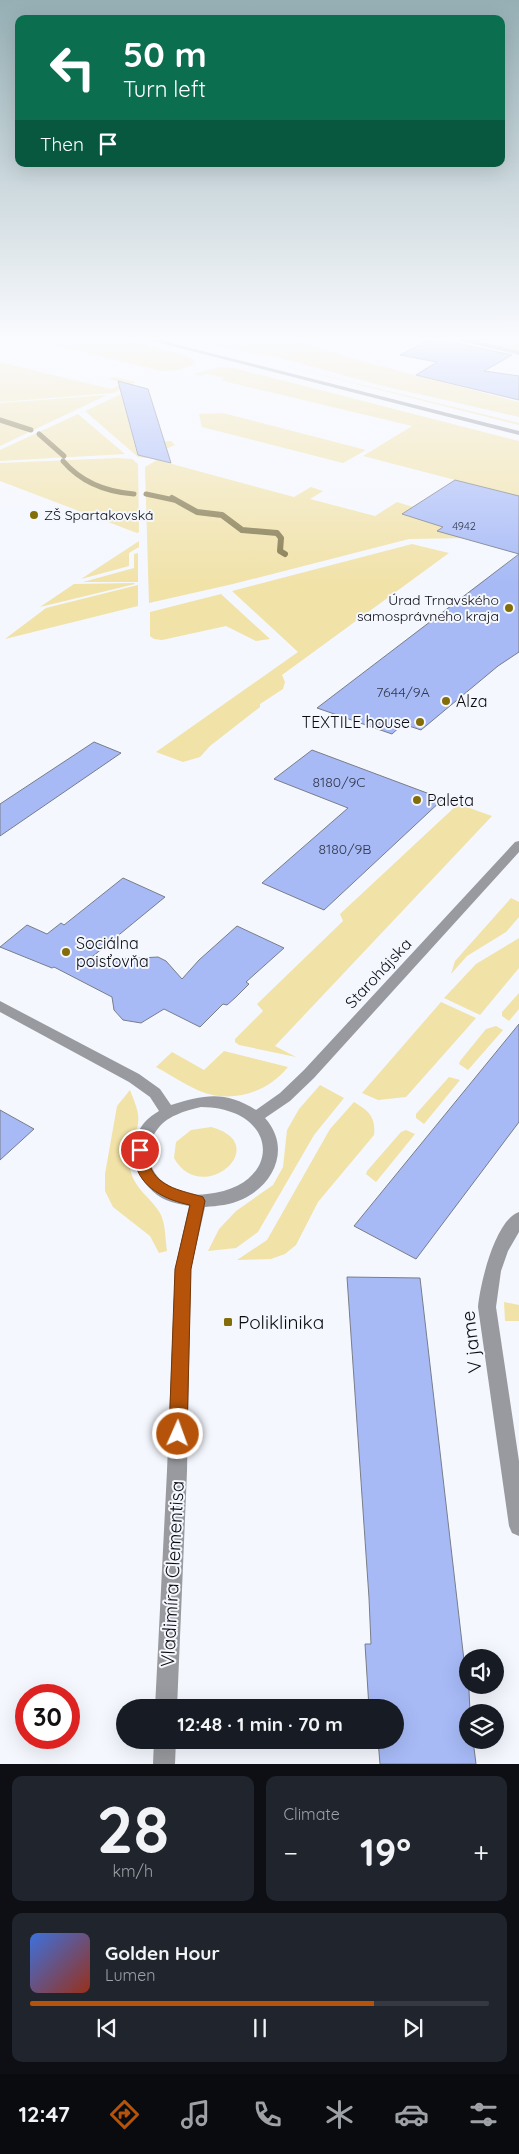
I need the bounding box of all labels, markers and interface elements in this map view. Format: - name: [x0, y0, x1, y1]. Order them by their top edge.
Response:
- text: 50 m: [123, 32, 207, 76]
- icon: left: [40, 35, 105, 100]
- text: Turn left: [123, 75, 206, 103]
- icon: arrive: [94, 130, 122, 158]
- text: Then: [40, 132, 84, 156]
- place label: ZŠ Spartakovská: [44, 506, 154, 524]
- marker: ZŠ Spartakovská: [28, 509, 40, 521]
- house number: 4942: [452, 519, 476, 533]
- place label: Úrad Trnavského samosprávneho kraja: [357, 591, 499, 625]
- marker: Úrad Trnavského samosprávneho kraja: [503, 602, 515, 614]
- house number: 7644/9A: [376, 683, 430, 701]
- place label: Alza: [456, 691, 487, 711]
- marker: Alza: [440, 695, 452, 707]
- place label: TEXTILE house: [302, 712, 410, 732]
- marker: TEXTILE house: [414, 716, 426, 728]
- house number: 8180/9C: [313, 773, 365, 791]
- place label: Paleta: [427, 790, 474, 810]
- marker: Paleta: [411, 794, 423, 806]
- house number: 8180/9B: [319, 840, 371, 858]
- place label: Sociálna poisťovňa: [76, 933, 149, 971]
- street label: Starohájska: [341, 934, 415, 1012]
- marker: Sociálna poisťovňa: [60, 946, 72, 958]
- pin: [119, 1129, 161, 1171]
- icon: arrive: [126, 1136, 154, 1164]
- place label: Poliklinika: [238, 1310, 324, 1334]
- street label: V jame: [455, 1310, 487, 1374]
- marker: Poliklinika: [222, 1316, 234, 1328]
- position arrow: [151, 1407, 203, 1459]
- street label: Vladimíra Clementisa: [155, 1480, 189, 1668]
- map controls: [459, 1649, 504, 1749]
- button: sound: [459, 1649, 504, 1694]
- speed limit sign: 30: [15, 1684, 80, 1749]
- button: layers: [459, 1704, 504, 1749]
- text: 12:48 · 1 min · 70 m: [177, 1712, 343, 1736]
- text: 28: [96, 1788, 169, 1869]
- text: Climate: [284, 1804, 340, 1824]
- text: 19°: [360, 1828, 411, 1876]
- text: −: [284, 1835, 298, 1870]
- text: +: [473, 1835, 489, 1870]
- text: km/h: [112, 1861, 153, 1881]
- text: Golden Hour: [105, 1941, 220, 1965]
- text: Lumen: [105, 1965, 156, 1985]
- icon: previous: [93, 2014, 121, 2042]
- icon: pause: [246, 2014, 274, 2042]
- icon: next: [399, 2014, 427, 2042]
- icon: directions: [107, 2097, 142, 2132]
- icon: music: [178, 2097, 213, 2132]
- icon: phone: [250, 2097, 285, 2132]
- icon: climate: [322, 2097, 357, 2132]
- icon: car: [394, 2097, 429, 2132]
- icon: filters: [466, 2097, 501, 2132]
- text: 12:47: [18, 2100, 70, 2128]

